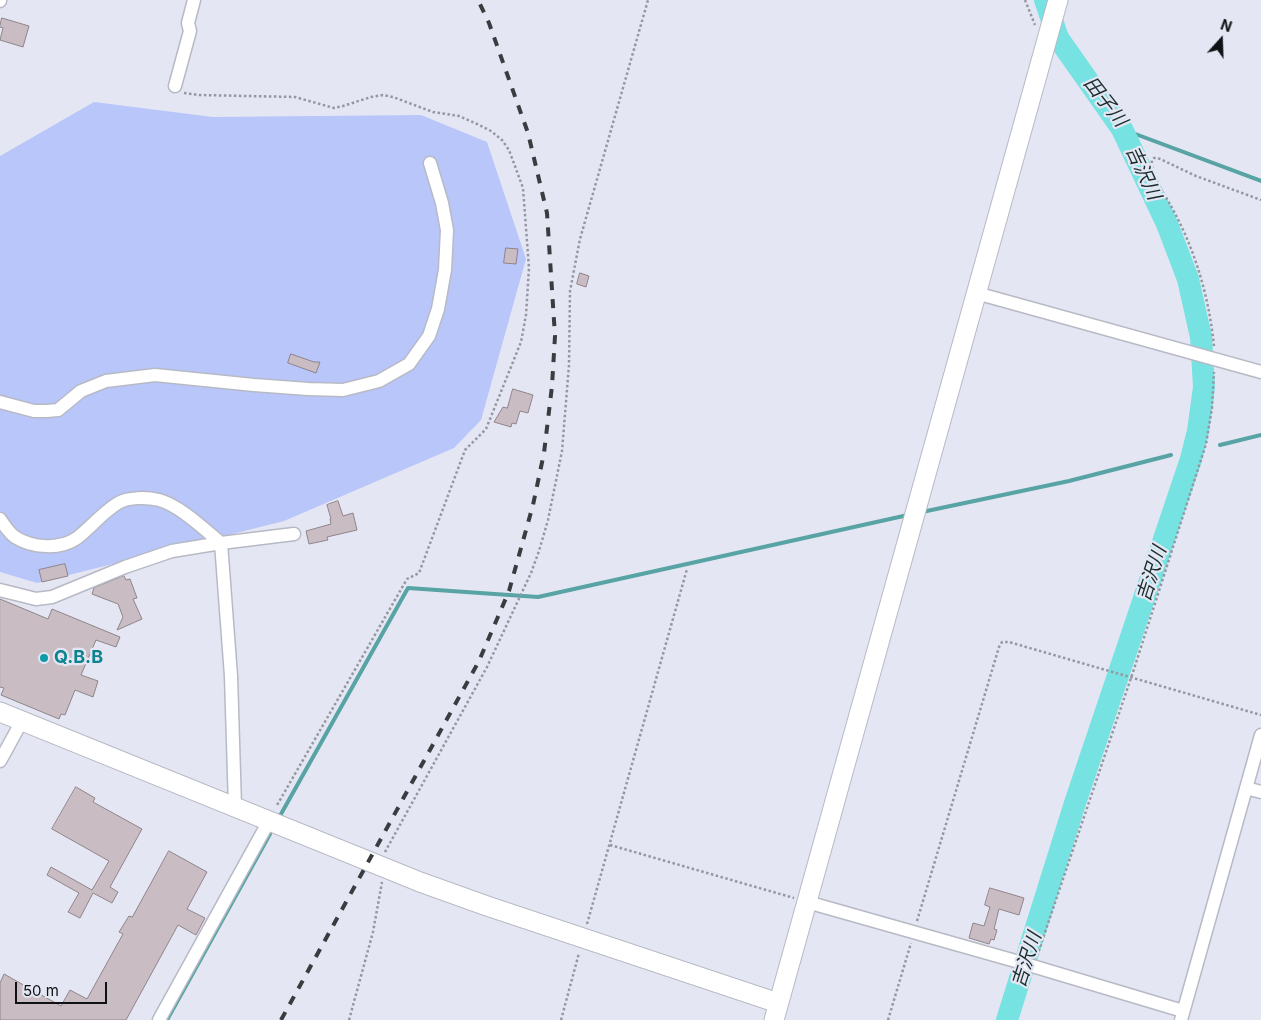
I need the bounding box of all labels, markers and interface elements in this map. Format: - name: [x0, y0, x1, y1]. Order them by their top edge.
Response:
- north arrow: [1196, 15, 1246, 65]
- text: N: [1218, 16, 1234, 35]
- water label: 田子川: [1078, 73, 1132, 131]
- water label: 吉沢川: [1121, 142, 1165, 204]
- water label: 吉沢川: [1132, 543, 1172, 605]
- place label: Q.B.B: [54, 647, 103, 669]
- marker: Q.B.B: [38, 652, 50, 664]
- water label: 吉沢川: [1007, 929, 1047, 991]
- scale bar: [18, 972, 110, 1004]
- text: 50 m: [23, 981, 59, 1000]

